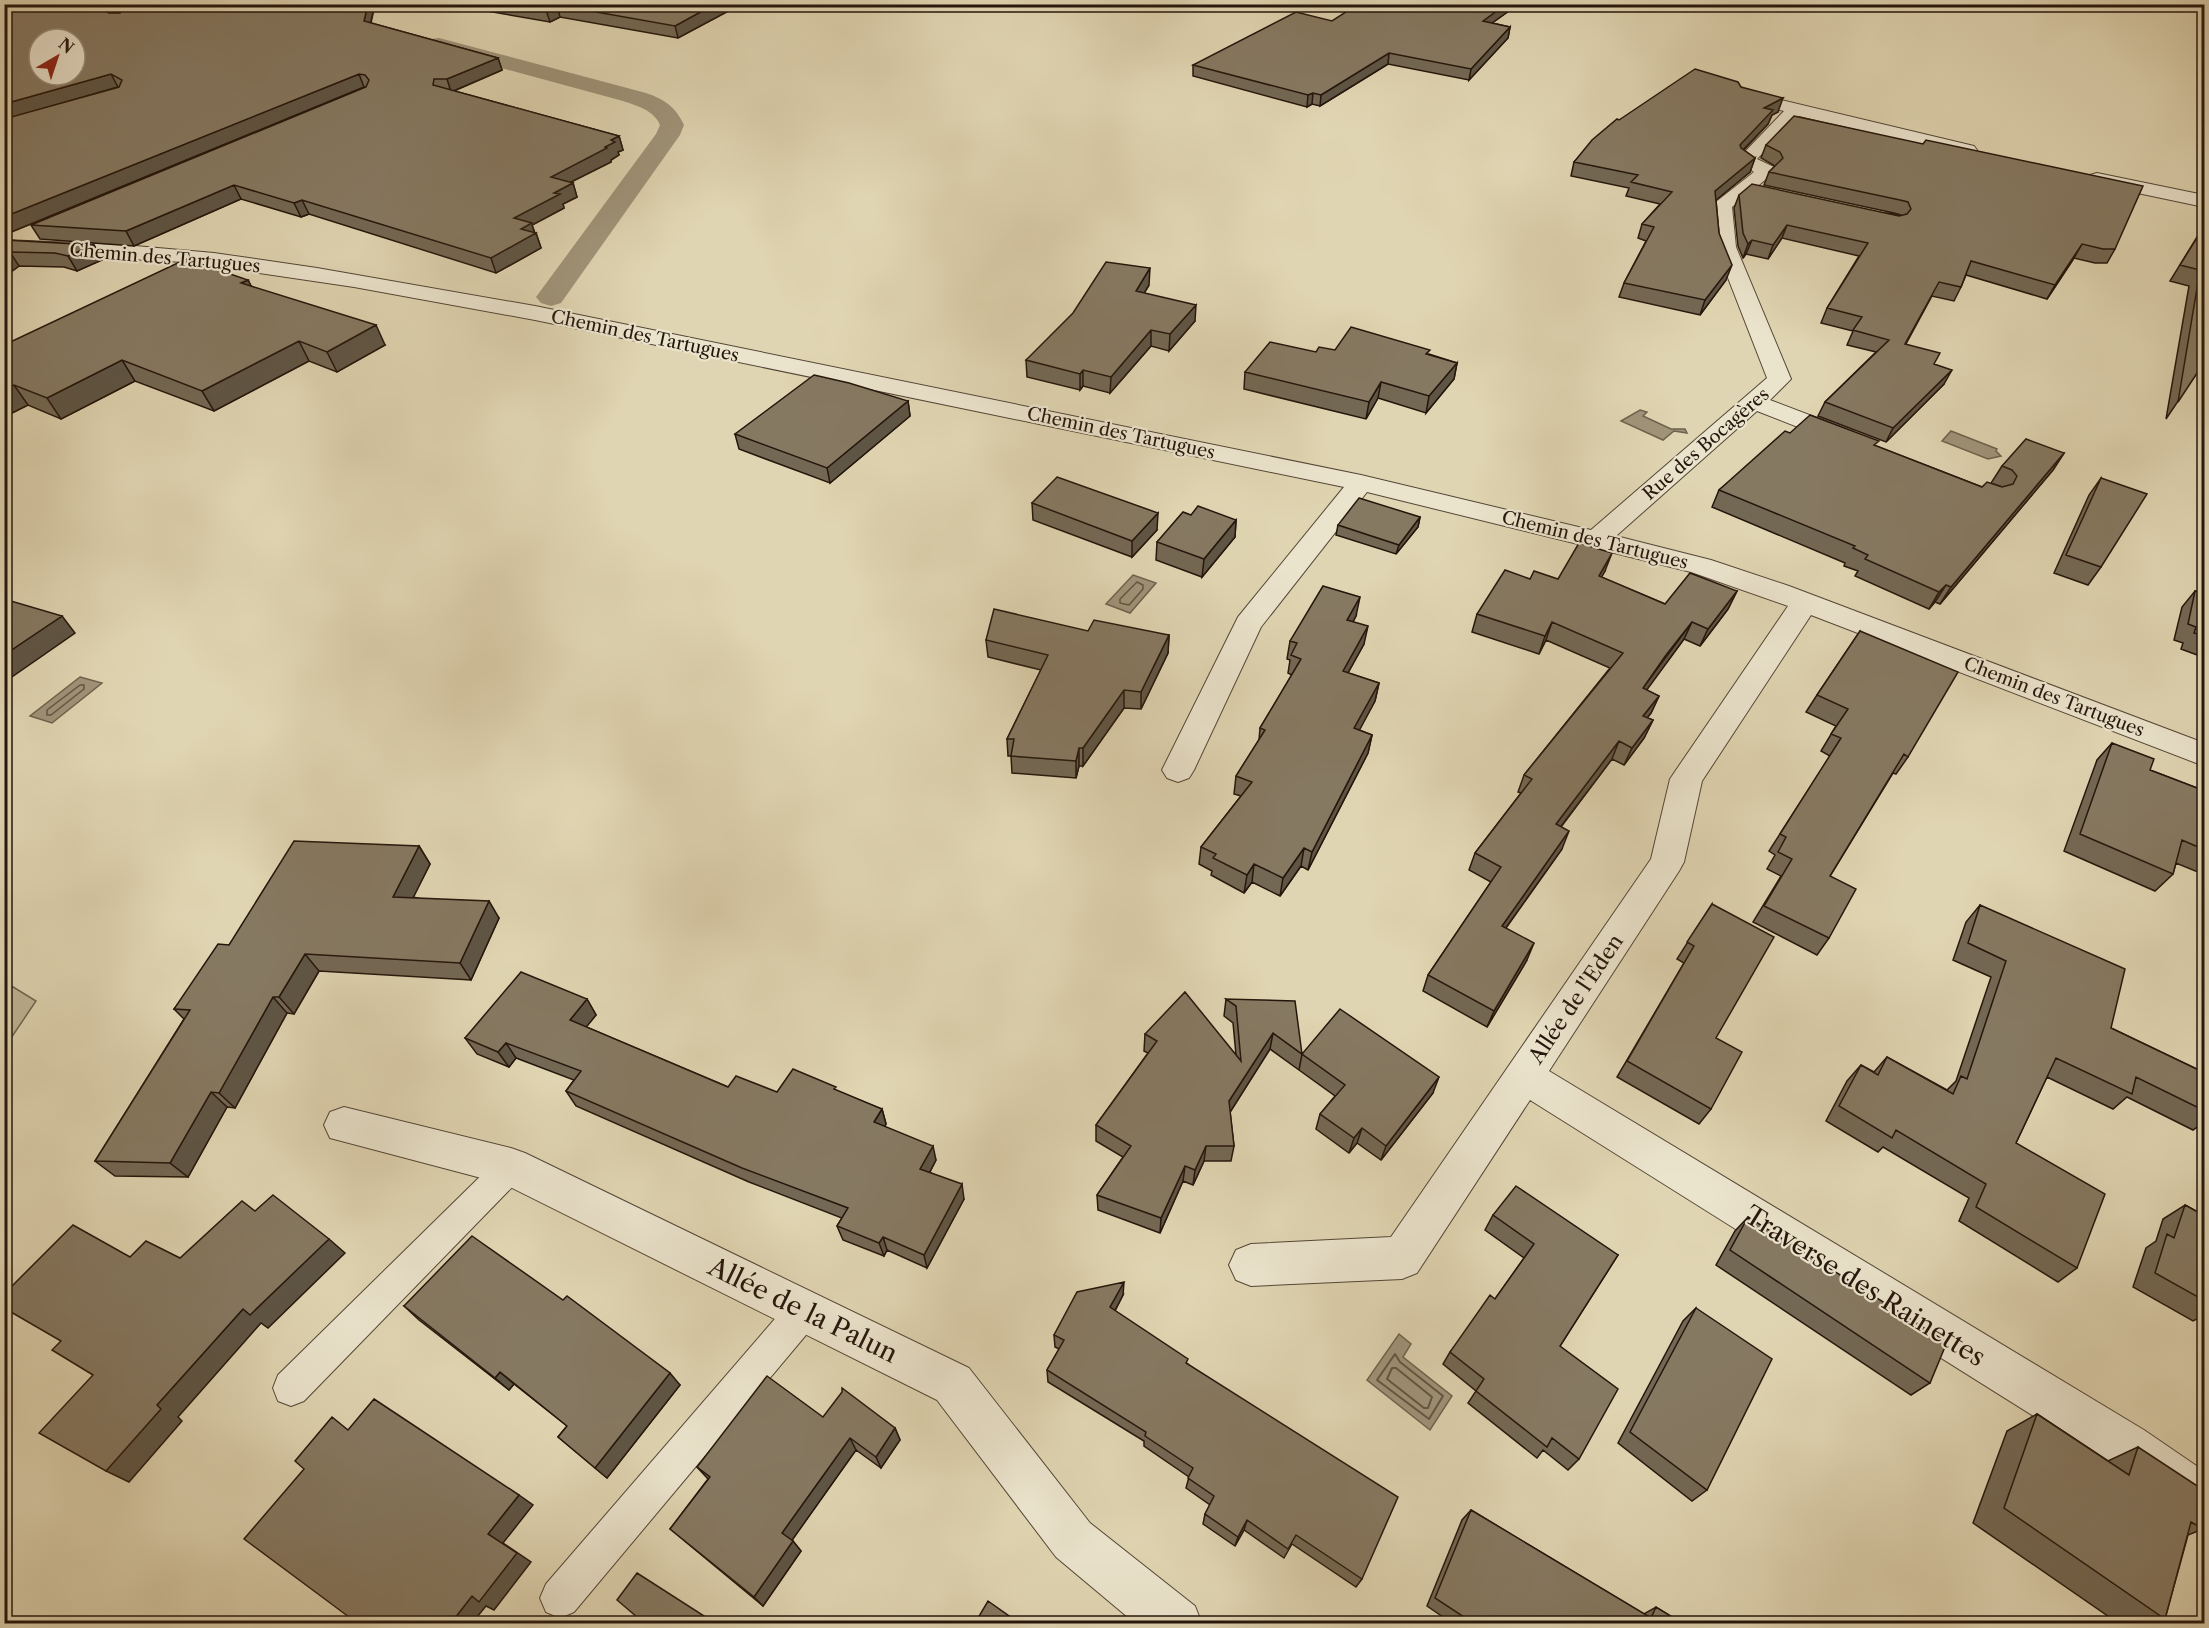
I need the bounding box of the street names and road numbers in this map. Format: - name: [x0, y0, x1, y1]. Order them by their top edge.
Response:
- street label: Chemin des Tartugues: [69, 239, 261, 277]
- street label: Chemin des Tartugues: [549, 305, 741, 367]
- street label: Rue des Bocagères: [1638, 383, 1774, 505]
- street label: Chemin des Tartugues: [1025, 402, 1217, 464]
- street label: Chemin des Tartugues: [1499, 506, 1691, 574]
- street label: Chemin des Tartugues: [1961, 652, 2147, 742]
- street label: Allée de l'Eden: [1523, 929, 1628, 1069]
- street label: Traverse des Rainettes: [1739, 1199, 1991, 1373]
- street label: Allée de la Palun: [702, 1250, 903, 1370]

